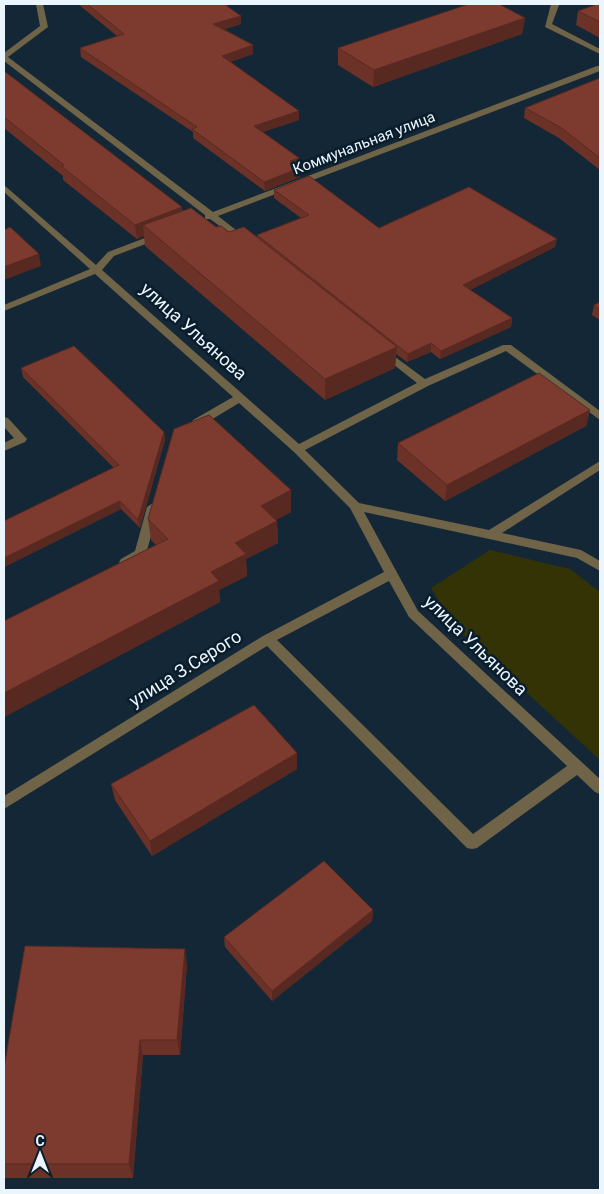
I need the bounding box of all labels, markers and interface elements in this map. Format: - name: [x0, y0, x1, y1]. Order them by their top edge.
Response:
- street label: Коммунальная улица: [290, 108, 438, 178]
- street label: улица Ульянова: [137, 278, 251, 384]
- street label: улица Ульянова: [420, 590, 532, 700]
- street label: улица З.Серого: [125, 625, 245, 711]
- north arrow: [15, 1129, 65, 1179]
- text: С: [35, 1133, 45, 1149]

